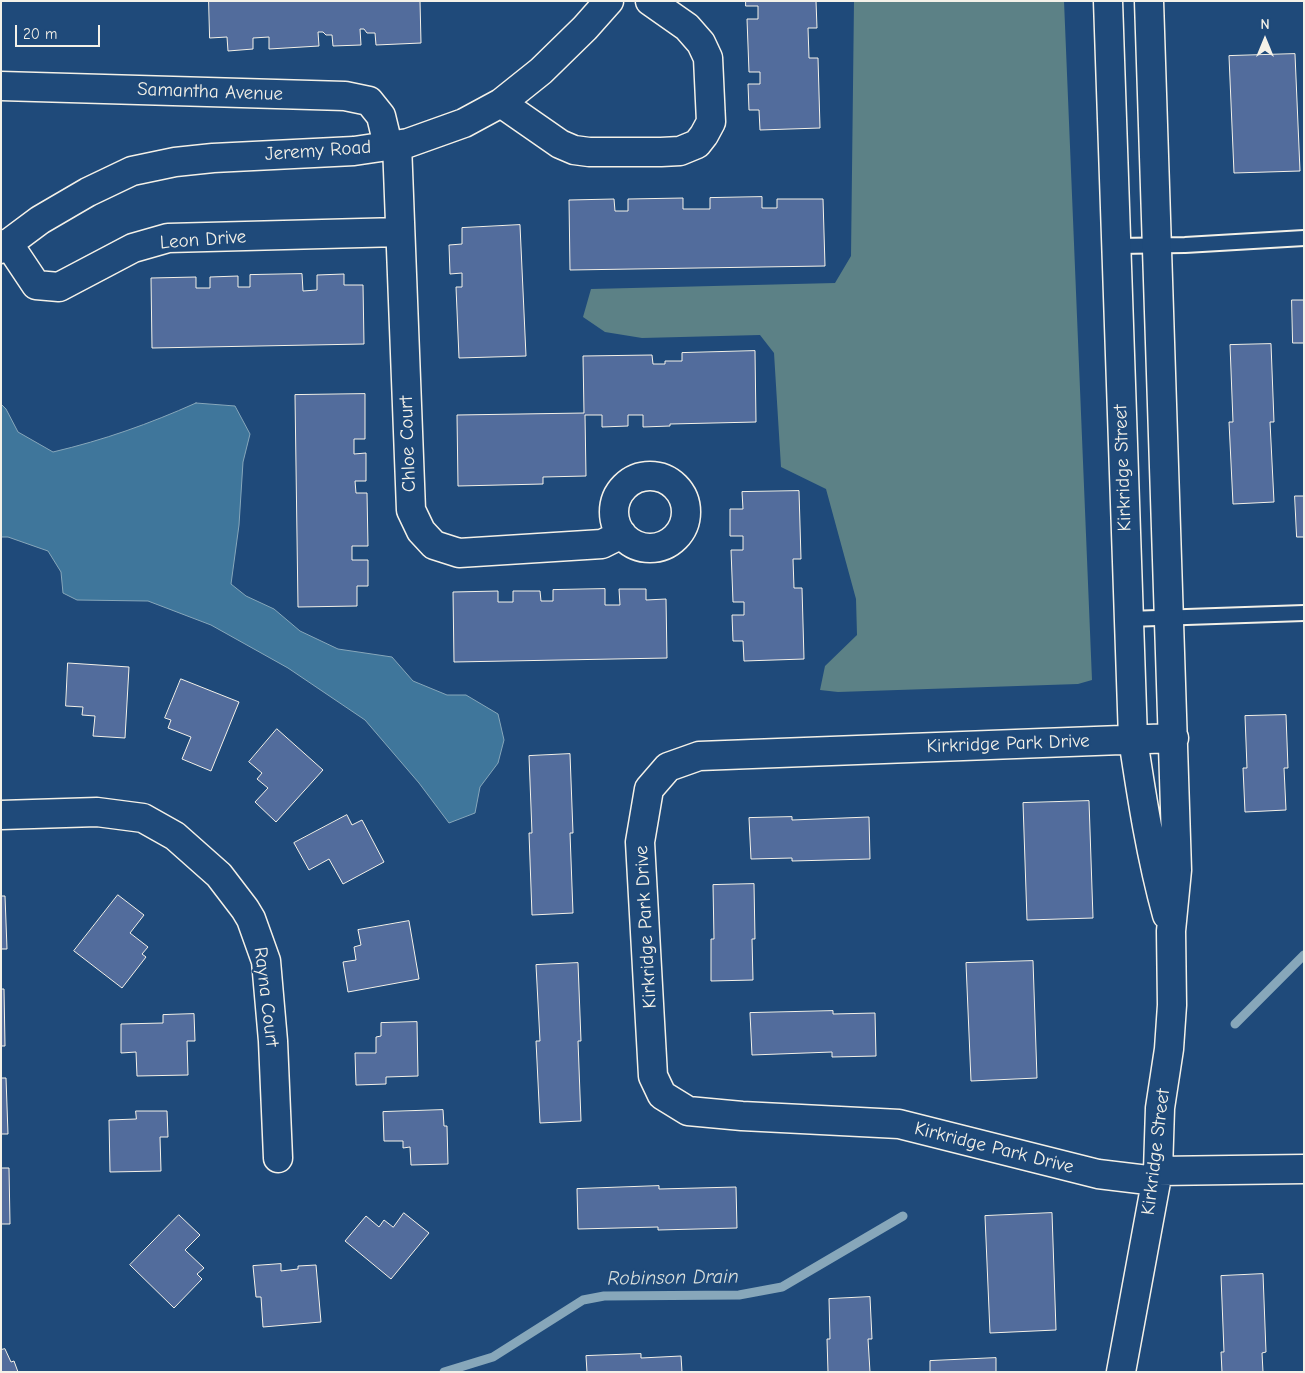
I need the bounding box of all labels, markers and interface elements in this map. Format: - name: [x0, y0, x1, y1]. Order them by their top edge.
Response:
- scale bar: [18, 15, 102, 47]
- north arrow: [1240, 15, 1290, 65]
- text: N: [1260, 16, 1270, 33]
- text: 20 m: [23, 25, 57, 43]
- street label: Samantha Avenue: [137, 78, 283, 106]
- street label: Jeremy Road: [264, 136, 372, 166]
- street label: Leon Drive: [159, 226, 247, 254]
- street label: Chloe Court: [395, 395, 421, 493]
- street label: Kirkridge Street: [1109, 404, 1137, 532]
- street label: Kirkridge Park Drive: [926, 730, 1090, 758]
- street label: Kirkridge Park Drive: [630, 845, 662, 1009]
- street label: Rayna Court: [249, 946, 283, 1048]
- street label: Kirkridge Street: [1137, 1088, 1175, 1216]
- street label: Kirkridge Park Drive: [912, 1117, 1076, 1179]
- water label: Robinson Drain: [607, 1265, 739, 1291]

